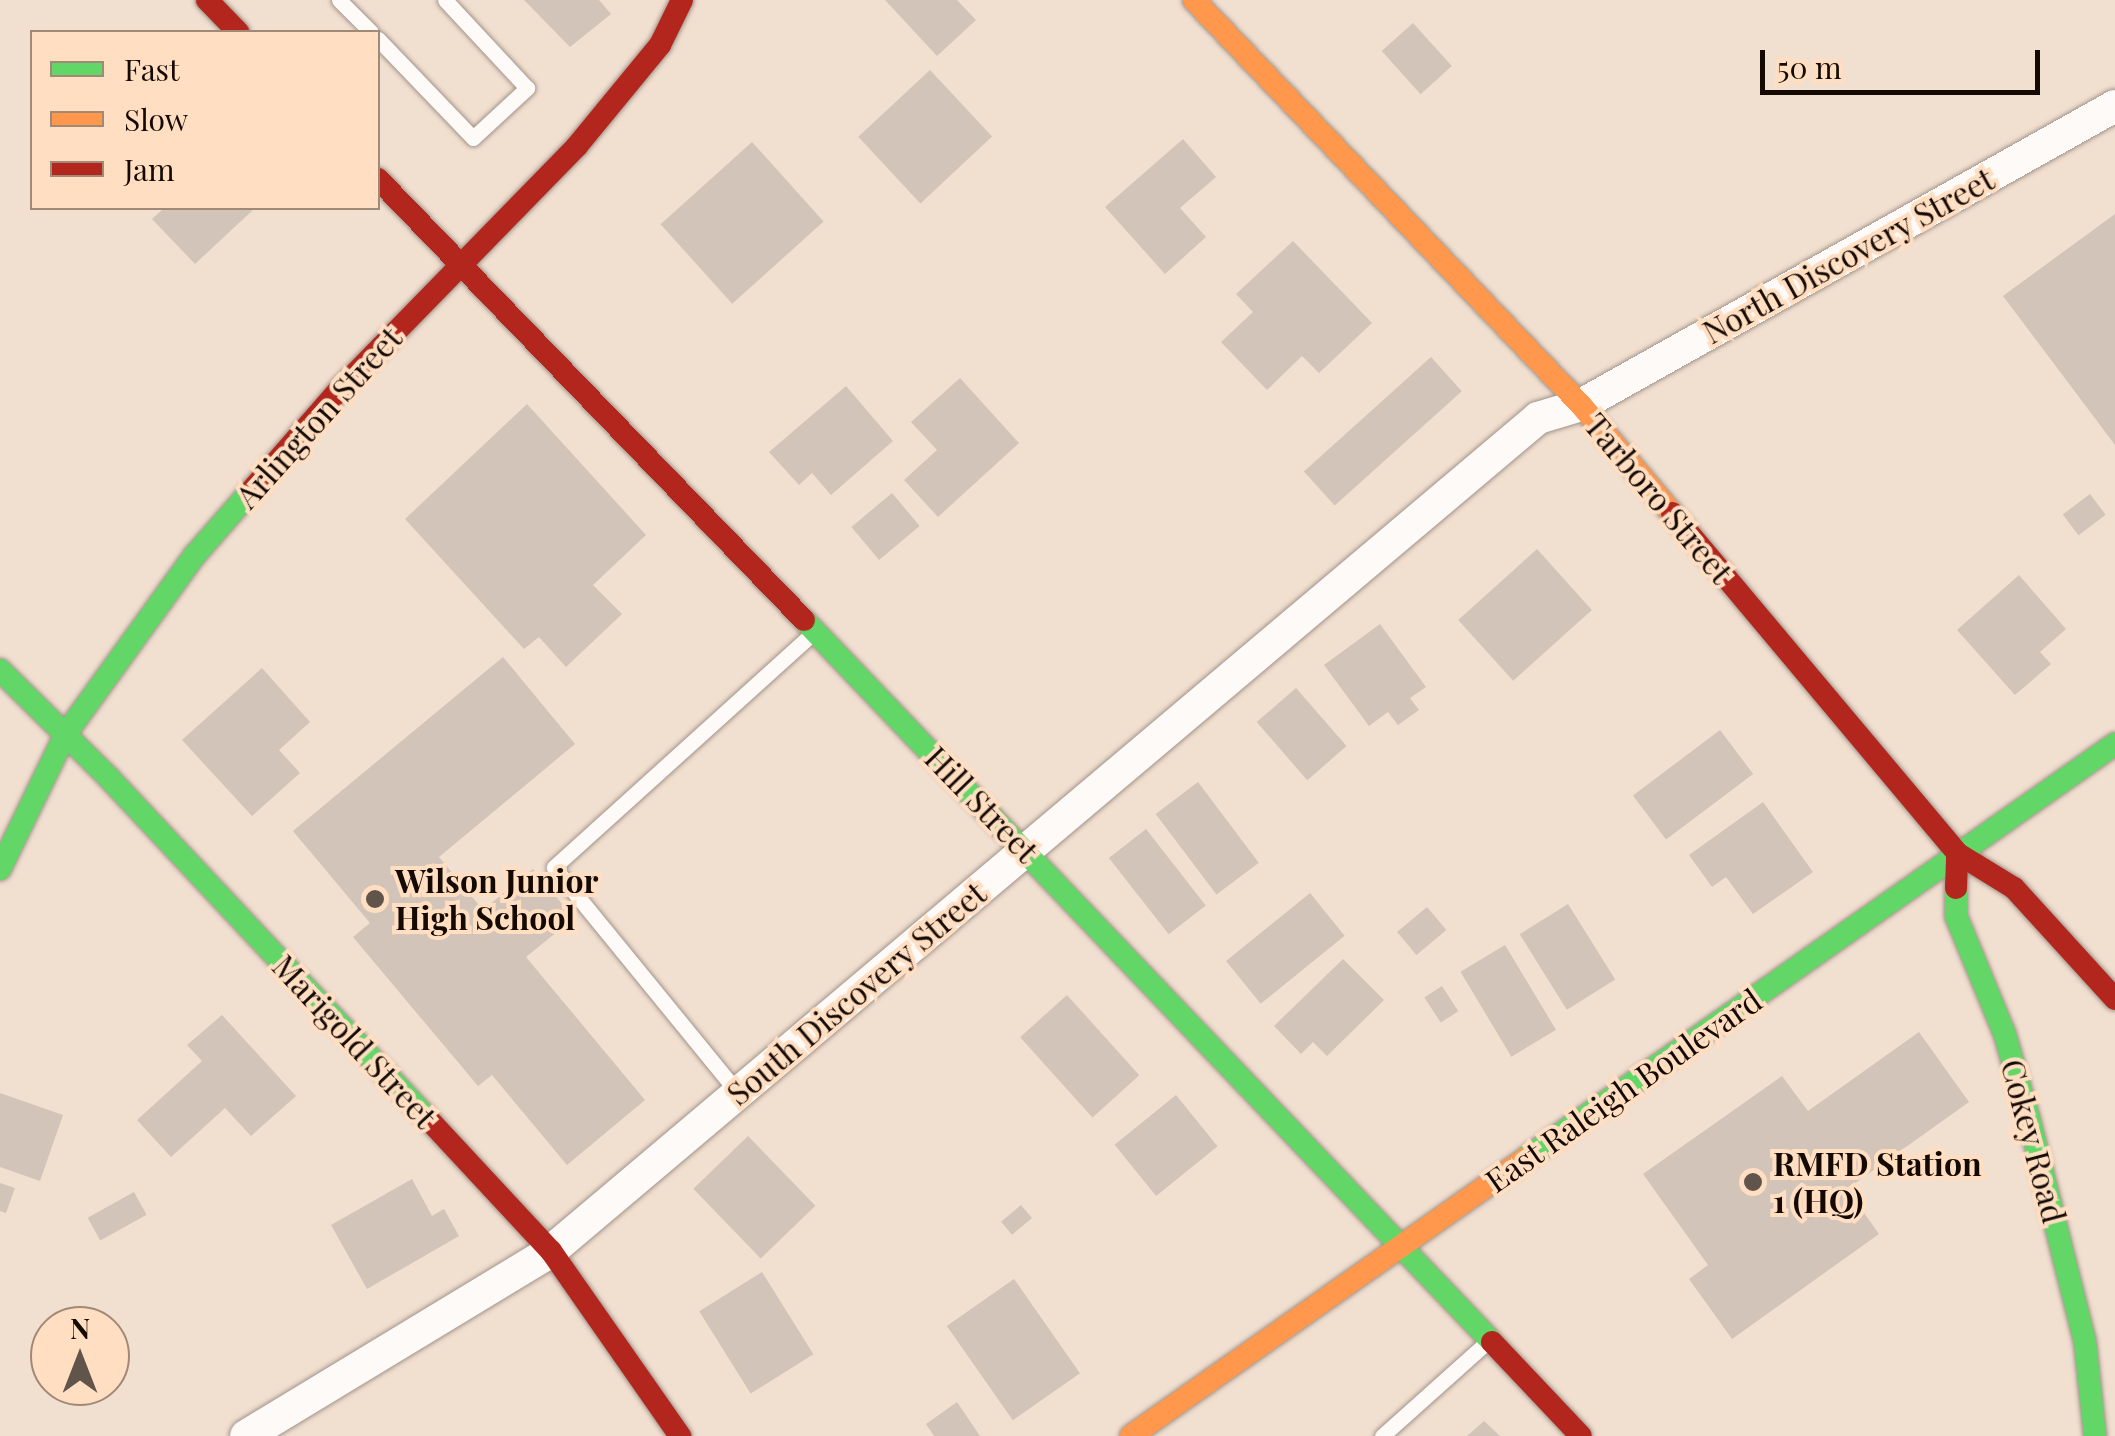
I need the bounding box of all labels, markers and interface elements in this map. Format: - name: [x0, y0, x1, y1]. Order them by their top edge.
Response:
- legend: [30, 30, 380, 210]
- scale bar: [1765, 30, 2045, 92]
- text: 50 m: [1777, 47, 1842, 87]
- text: Fast: [124, 49, 180, 89]
- text: Slow: [124, 99, 188, 139]
- text: Jam: [124, 149, 175, 189]
- street label: North Discovery Street: [1696, 159, 2000, 351]
- street label: Arlington Street: [227, 319, 409, 515]
- street label: Tarboro Street: [1577, 405, 1741, 591]
- street label: Hill Street: [918, 738, 1046, 870]
- place label: Wilson Junior High School: [395, 862, 598, 937]
- street label: South Discovery Street: [718, 873, 994, 1113]
- marker: Wilson Junior High School: [364, 888, 386, 910]
- street label: Marigold Street: [265, 947, 445, 1135]
- street label: East Raleigh Boulevard: [1478, 980, 1768, 1200]
- street label: Cokey Road: [1994, 1055, 2074, 1227]
- place label: RMFD Station 1 (HQ): [1773, 1145, 1982, 1220]
- marker: RMFD Station 1 (HQ): [1742, 1171, 1764, 1193]
- north arrow: [30, 1306, 130, 1406]
- text: N: [70, 1309, 90, 1346]

